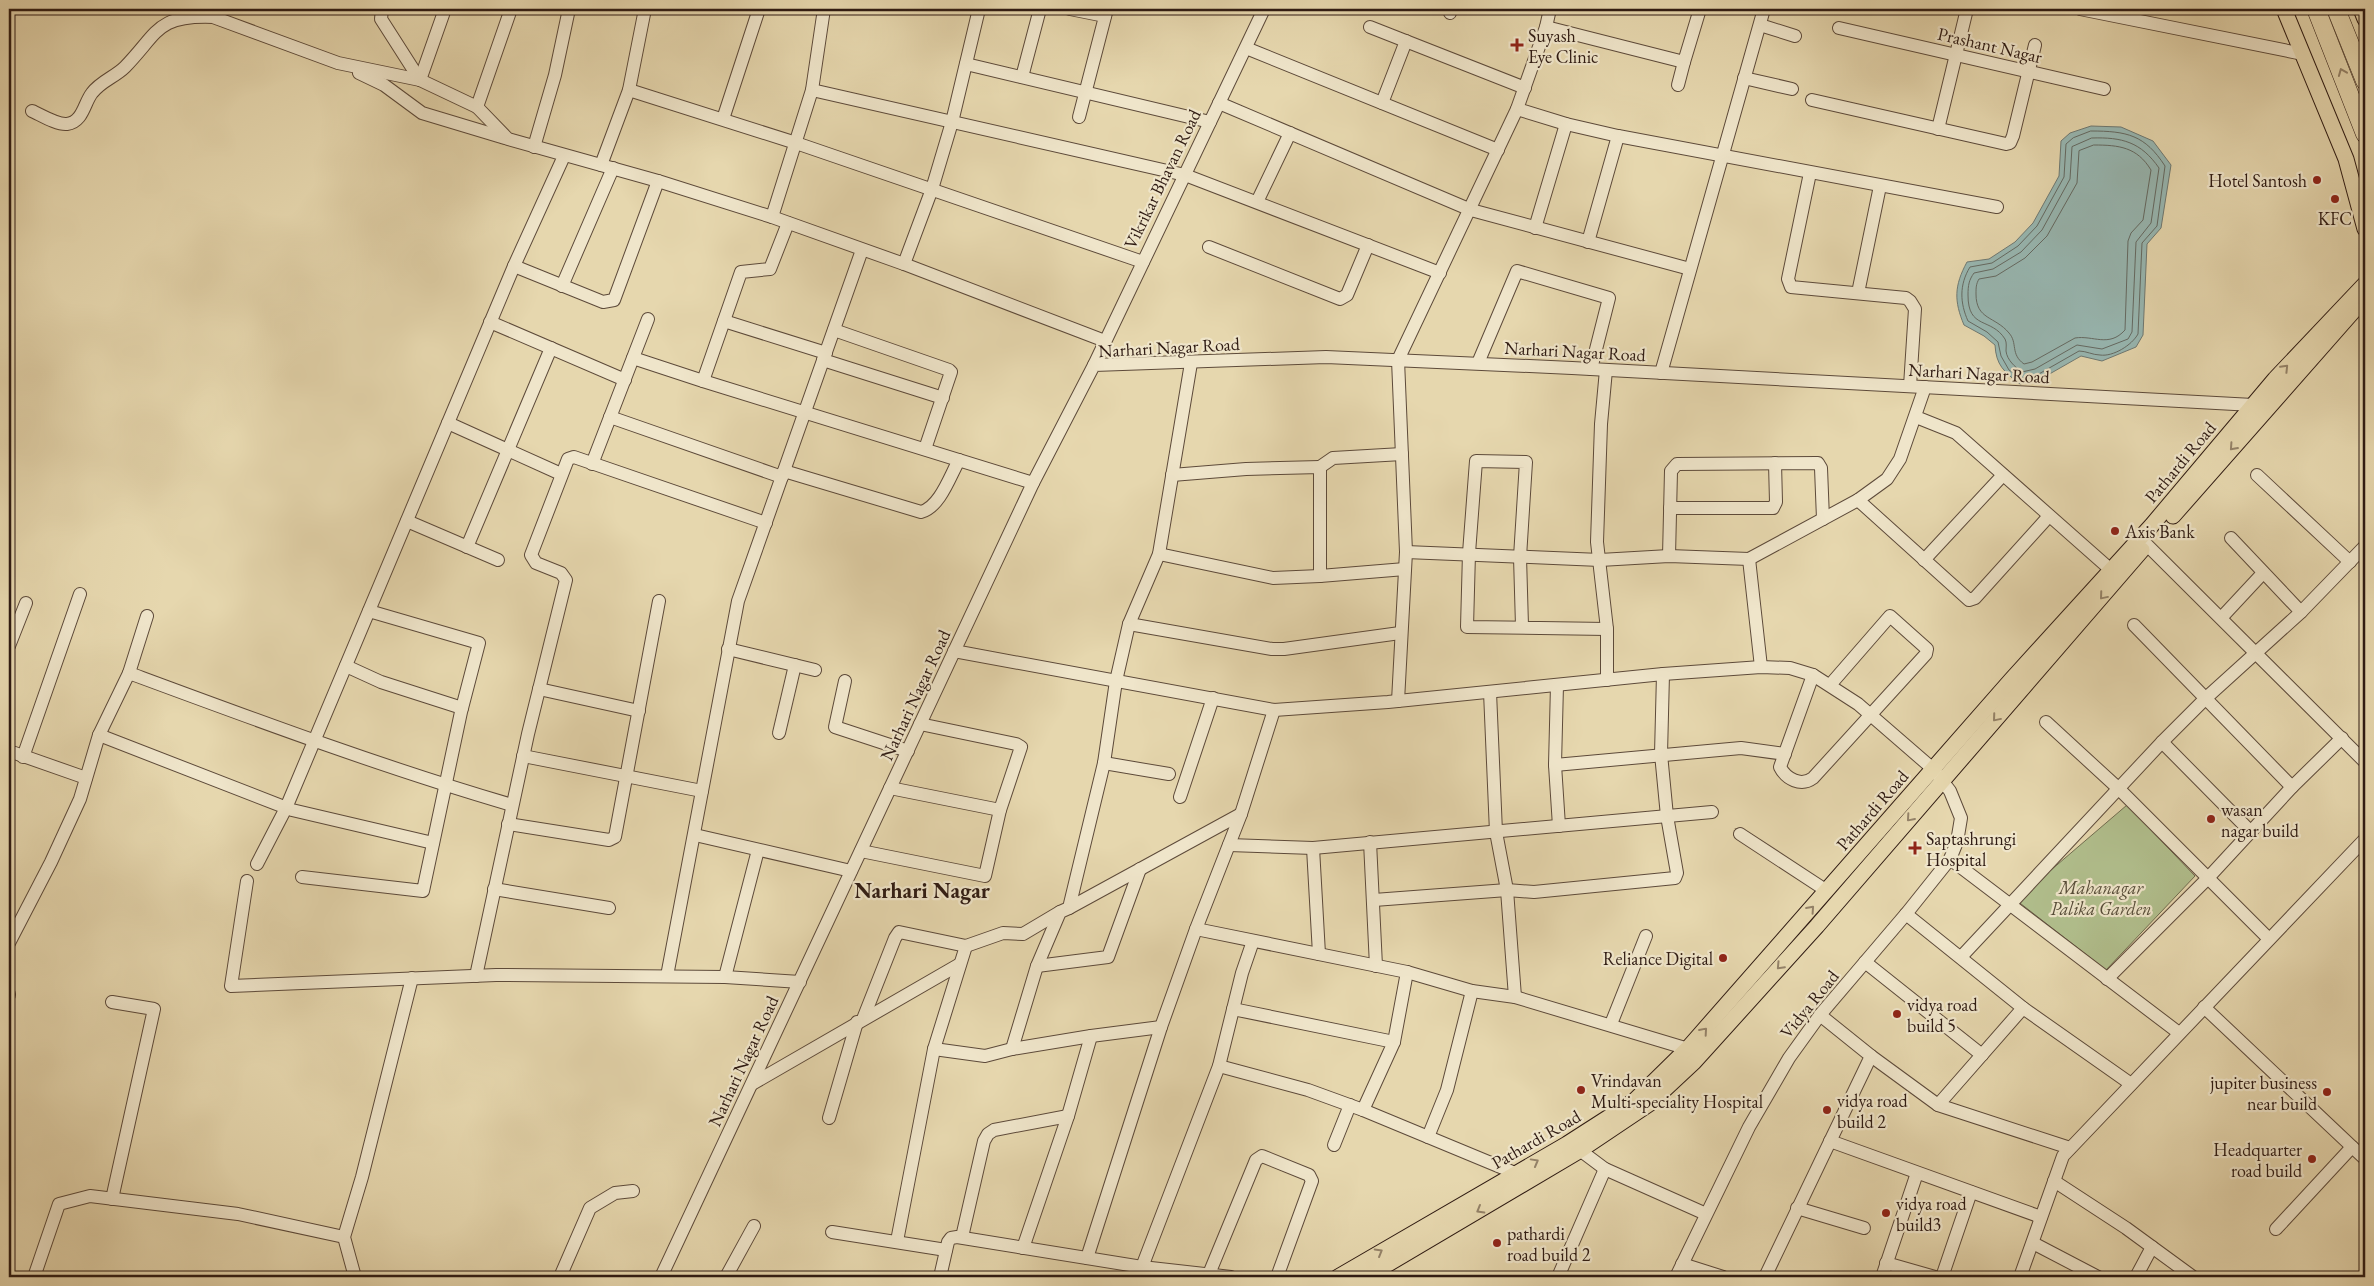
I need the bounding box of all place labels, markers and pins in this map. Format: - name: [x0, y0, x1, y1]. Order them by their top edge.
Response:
- place label: Suyash Eye Clinic: [1528, 24, 1598, 68]
- marker: Suyash Eye Clinic: [1510, 38, 1524, 52]
- place label: Hotel Santosh: [2208, 169, 2307, 192]
- marker: Hotel Santosh: [2311, 174, 2323, 186]
- marker: KFC: [2329, 193, 2341, 205]
- place label: KFC: [2318, 207, 2352, 230]
- place label: Axis Bank: [2124, 520, 2195, 543]
- marker: Axis Bank: [2109, 525, 2121, 537]
- place label: wasan nagar build: [2221, 798, 2300, 842]
- marker: wasan nagar build: [2205, 813, 2217, 825]
- place label: Saptashrungi Hospital: [1926, 827, 2017, 871]
- marker: Saptashrungi Hospital: [1908, 841, 1922, 855]
- place label: Reliance Digital: [1603, 947, 1713, 970]
- marker: Reliance Digital: [1717, 952, 1729, 964]
- place label: vidya road build 5: [1907, 993, 1979, 1037]
- marker: vidya road build 5: [1891, 1008, 1903, 1020]
- place label: Vrindavan Multi-speciality Hospital: [1591, 1069, 1763, 1113]
- place label: jupiter business near build: [2209, 1071, 2318, 1115]
- marker: Vrindavan Multi-speciality Hospital: [1575, 1084, 1587, 1096]
- marker: jupiter business near build: [2321, 1086, 2333, 1098]
- place label: vidya road build 2: [1837, 1089, 1909, 1133]
- marker: vidya road build 2: [1821, 1104, 1833, 1116]
- place label: Headquarter road build: [2213, 1138, 2303, 1182]
- marker: Headquarter road build: [2306, 1153, 2318, 1165]
- place label: vidya road build3: [1896, 1192, 1968, 1236]
- marker: vidya road build3: [1880, 1207, 1892, 1219]
- place label: pathardi road build 2: [1507, 1222, 1591, 1266]
- marker: pathardi road build 2: [1491, 1237, 1503, 1249]

